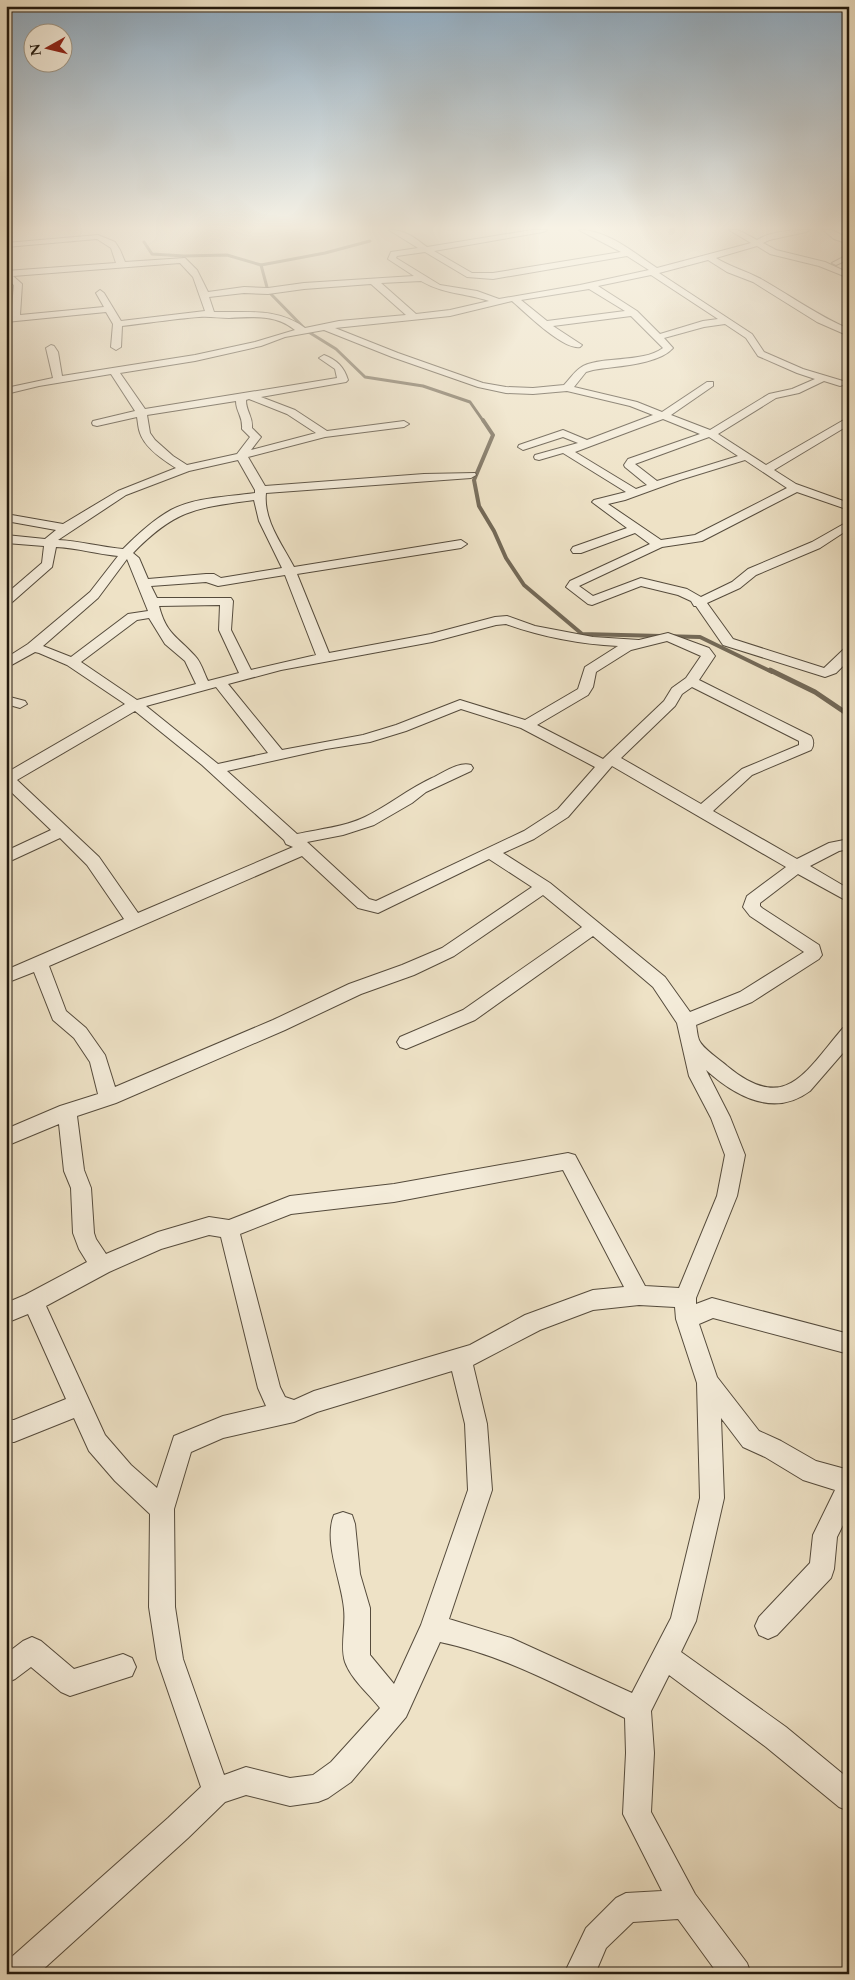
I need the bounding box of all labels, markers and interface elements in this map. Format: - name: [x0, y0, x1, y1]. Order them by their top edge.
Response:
- north arrow: [22, 22, 72, 72]
- text: N: [25, 42, 46, 57]

